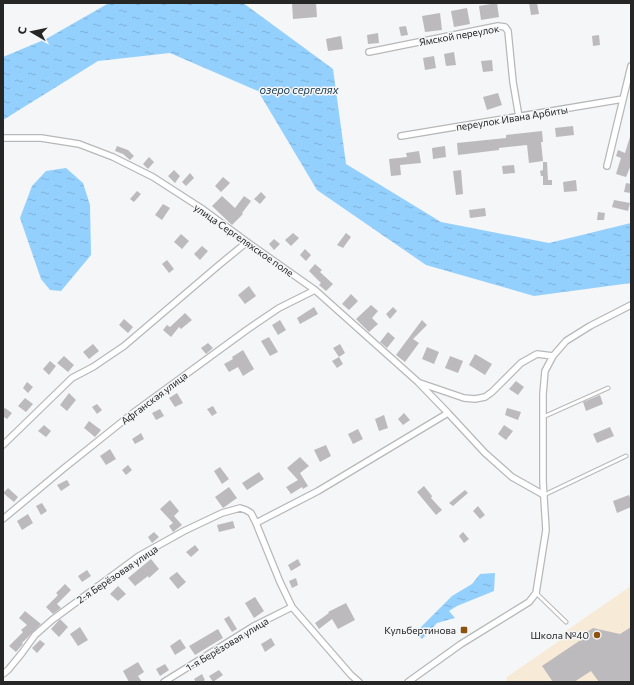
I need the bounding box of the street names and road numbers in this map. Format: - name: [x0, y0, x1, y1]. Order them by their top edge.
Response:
- street label: Ямской переулок: [418, 22, 501, 48]
- street label: переулок Ивана Арбиты: [455, 103, 569, 133]
- street label: улица Сергеляхское поле: [192, 201, 296, 279]
- street label: Афганская улица: [119, 369, 189, 427]
- street label: 2-я Берёзовая улица: [74, 542, 160, 606]
- street label: 1-я Берёзовая улица: [184, 615, 270, 673]

